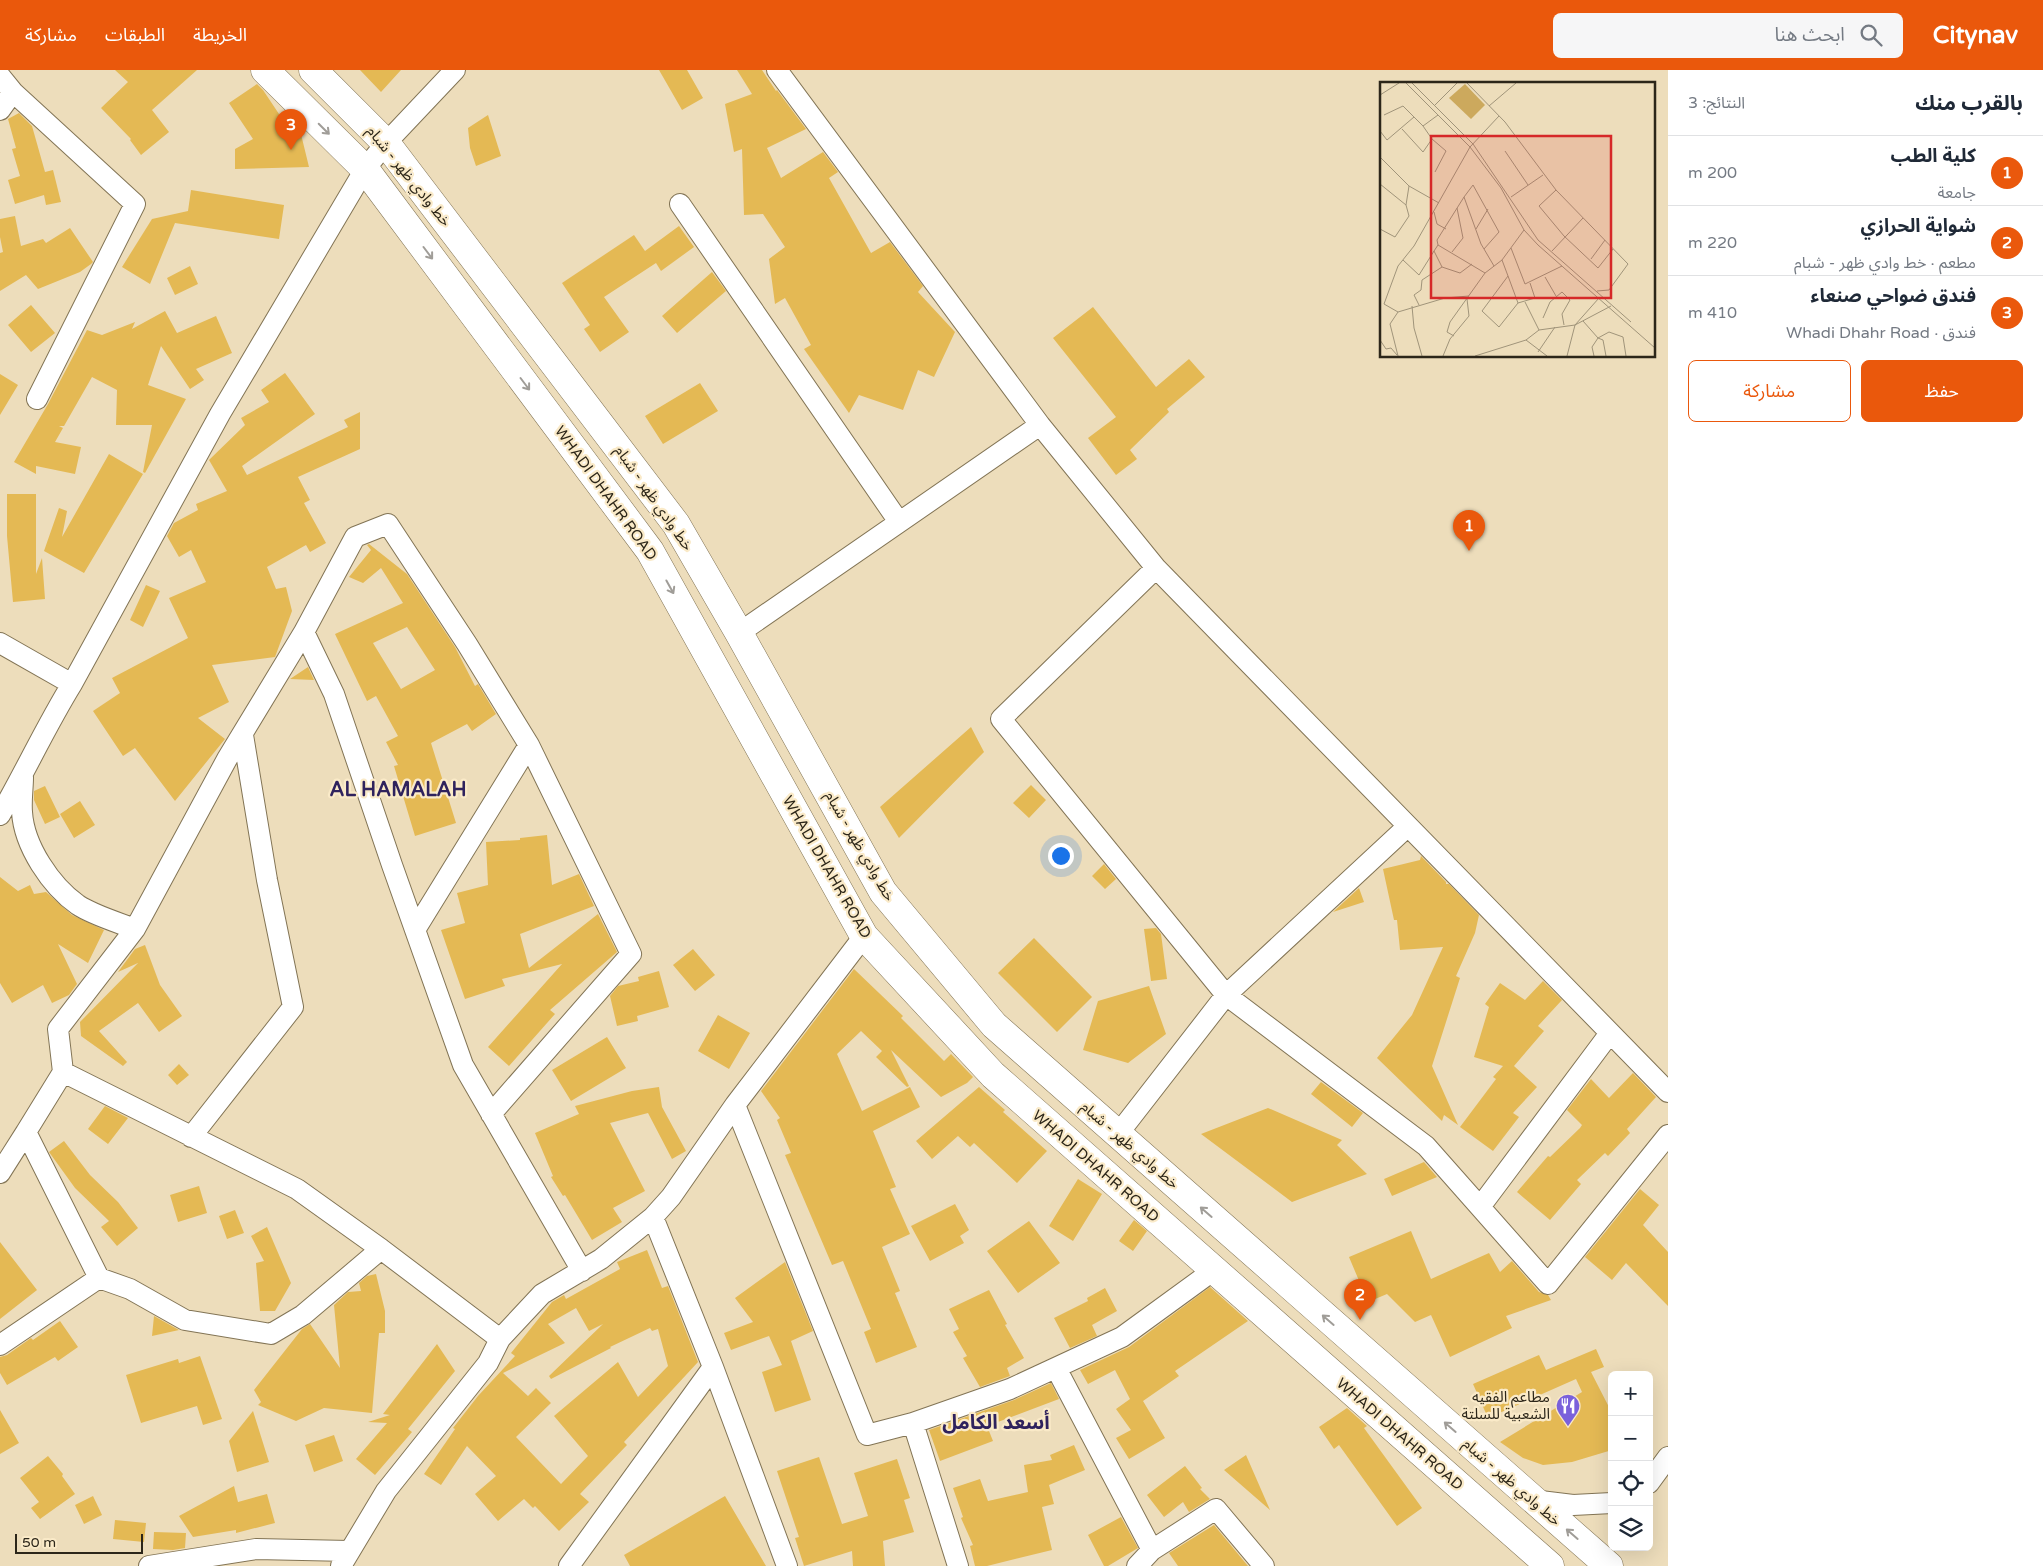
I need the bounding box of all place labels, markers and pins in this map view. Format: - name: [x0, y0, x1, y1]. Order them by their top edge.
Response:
- pin: 3: [275, 109, 307, 150]
- pin: 1: [1453, 510, 1485, 551]
- pin: 2: [1344, 1279, 1376, 1320]
- place label: مطاعم الفقيه الشعبية للسلتة: [1461, 1388, 1550, 1423]
- restaurant icon: مطاعم الفقيه الشعبية للسلتة: [1555, 1393, 1581, 1427]

